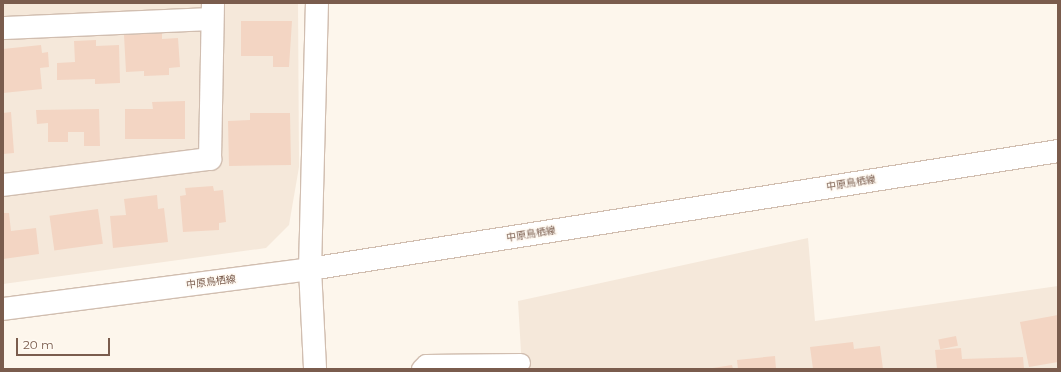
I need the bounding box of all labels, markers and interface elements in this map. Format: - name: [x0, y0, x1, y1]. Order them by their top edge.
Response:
- street label: 中原鳥栖線: [825, 173, 877, 193]
- street label: 中原鳥栖線: [505, 224, 557, 244]
- street label: 中原鳥栖線: [185, 273, 237, 291]
- scale bar: [18, 330, 112, 356]
- text: 20 m: [23, 337, 54, 352]

